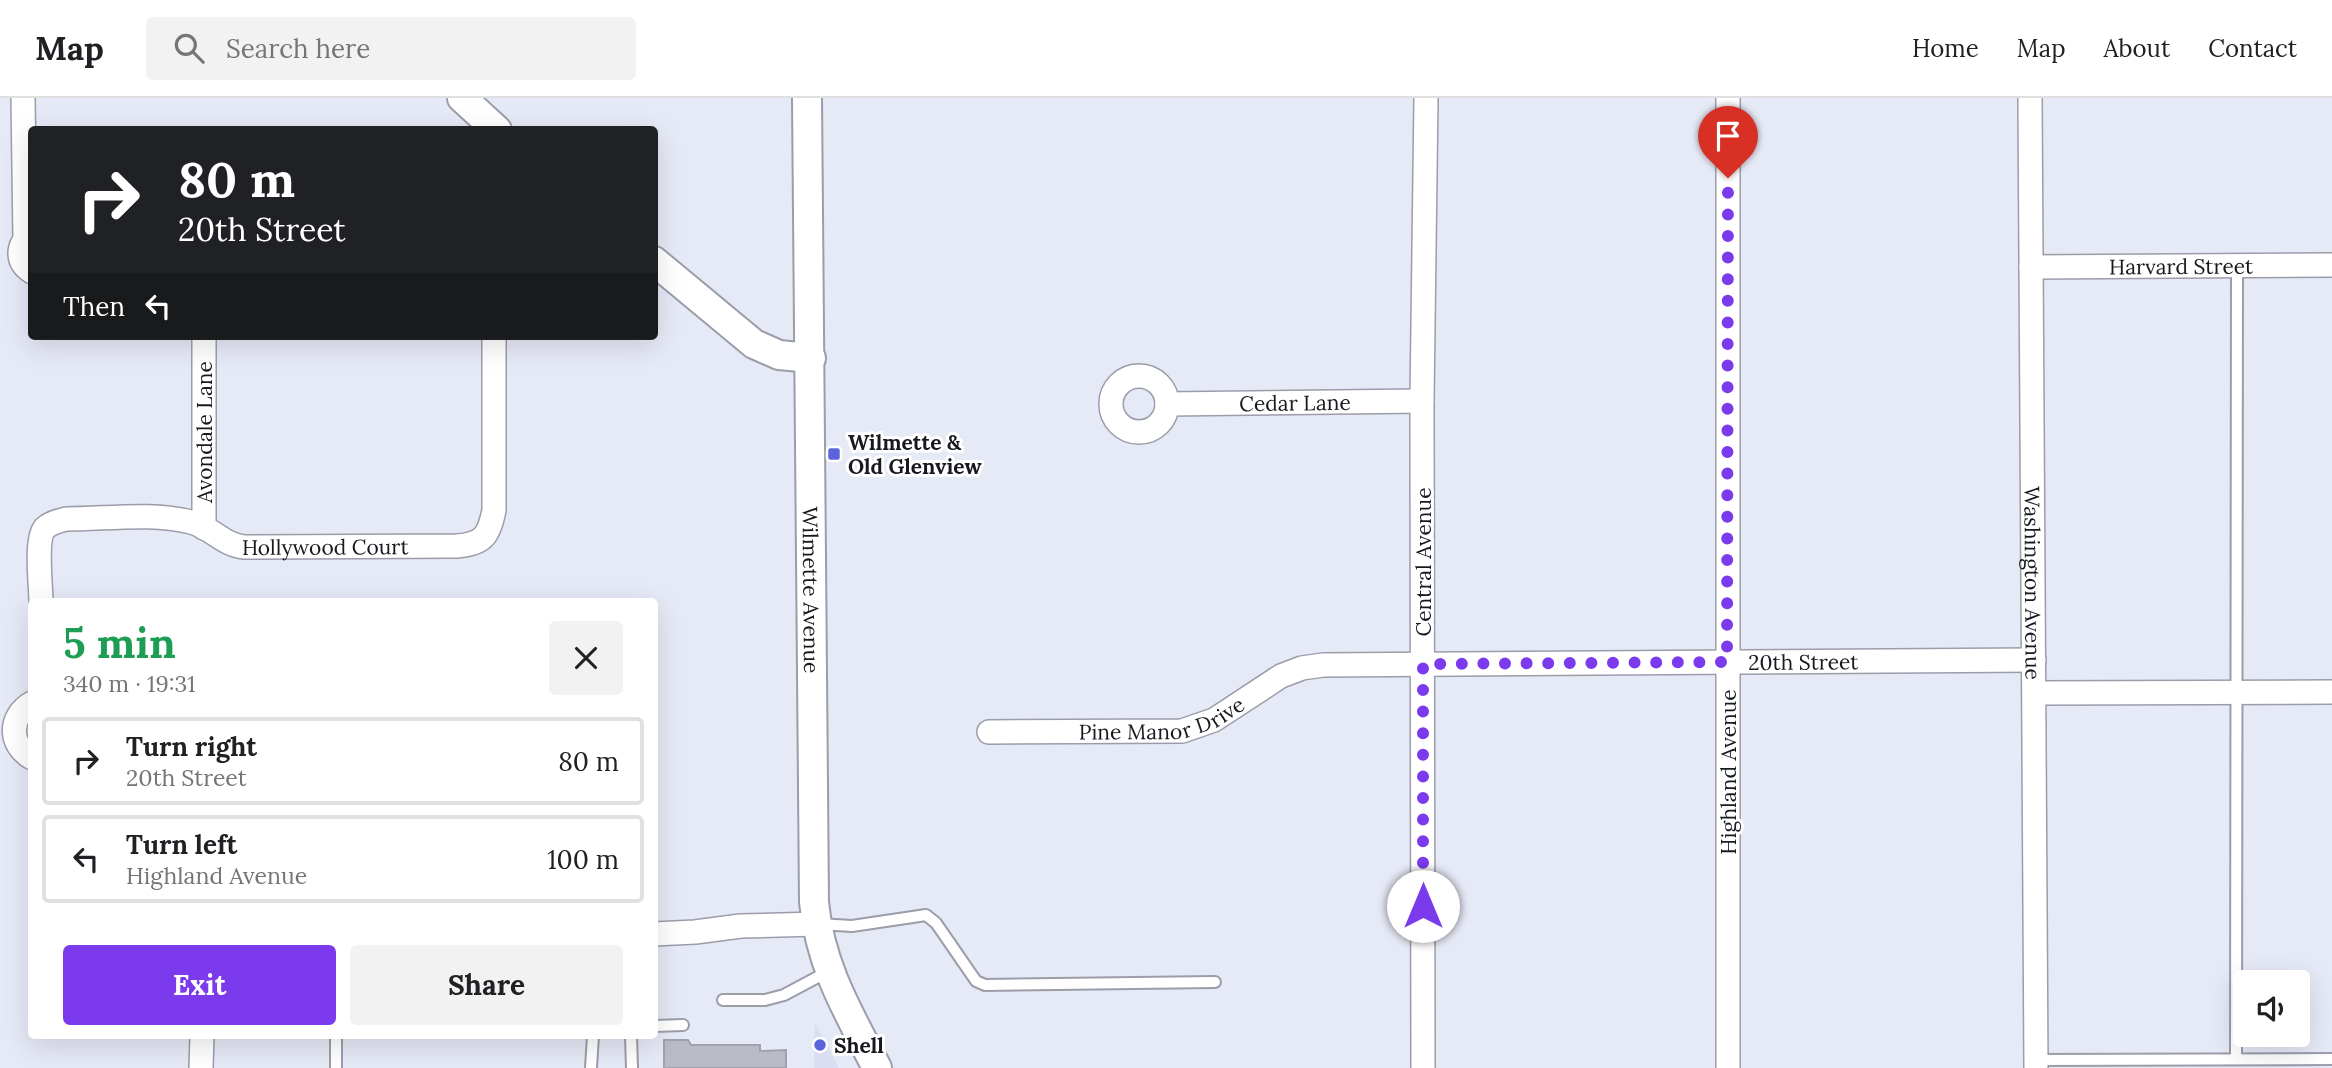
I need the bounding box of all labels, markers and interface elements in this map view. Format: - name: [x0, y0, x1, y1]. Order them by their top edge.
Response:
- search box: [146, 17, 636, 80]
- text: Map: [35, 27, 104, 69]
- icon: search: [170, 29, 208, 67]
- text: Search here: [226, 32, 370, 65]
- text: Home: [1912, 33, 1979, 64]
- text: Map: [2017, 33, 2066, 64]
- text: About: [2104, 33, 2170, 64]
- text: Contact: [2208, 33, 2297, 64]
- pin: [1698, 106, 1758, 178]
- icon: arrive: [1709, 117, 1747, 155]
- text: 80 m: [178, 148, 295, 210]
- icon: right: [63, 154, 154, 245]
- text: 20th Street: [178, 209, 346, 250]
- street label: Harvard Street: [2109, 252, 2254, 280]
- icon: left: [139, 287, 177, 325]
- text: Then: [63, 290, 125, 323]
- street label: Avondale Lane: [191, 361, 218, 504]
- street label: Cedar Lane: [1239, 388, 1351, 417]
- place label: Wilmette & Old Glenview: [848, 429, 982, 480]
- marker: Wilmette & Old Glenview: [826, 446, 842, 462]
- street label: Washington Avenue: [2019, 486, 2047, 680]
- street label: Central Avenue: [1410, 487, 1437, 637]
- street label: Wilmette Avenue: [797, 506, 826, 674]
- street label: Hollywood Court: [242, 533, 410, 561]
- text: 5 min: [63, 616, 176, 670]
- button: close: [549, 621, 623, 695]
- street label: 20th Street: [1748, 648, 1859, 676]
- text: 340 m · 19:31: [63, 669, 196, 698]
- street label: Highland Avenue: [1715, 689, 1742, 855]
- street label: Pine Manor Drive: [1079, 690, 1249, 745]
- text: Turn right: [126, 730, 257, 763]
- icon: right: [67, 742, 105, 780]
- text: 80 m: [558, 745, 619, 778]
- text: 20th Street: [126, 763, 247, 792]
- text: Turn left: [126, 828, 237, 861]
- icon: left: [67, 840, 105, 878]
- text: 100 m: [547, 843, 619, 876]
- text: Highland Avenue: [126, 861, 307, 890]
- position arrow: [1386, 869, 1460, 943]
- button: Exit: [63, 945, 336, 1025]
- button: Share: [350, 945, 623, 1025]
- map controls: [2233, 970, 2310, 1047]
- button: sound: [2233, 970, 2310, 1047]
- place label: Shell: [834, 1032, 884, 1059]
- marker: Shell: [812, 1037, 828, 1053]

